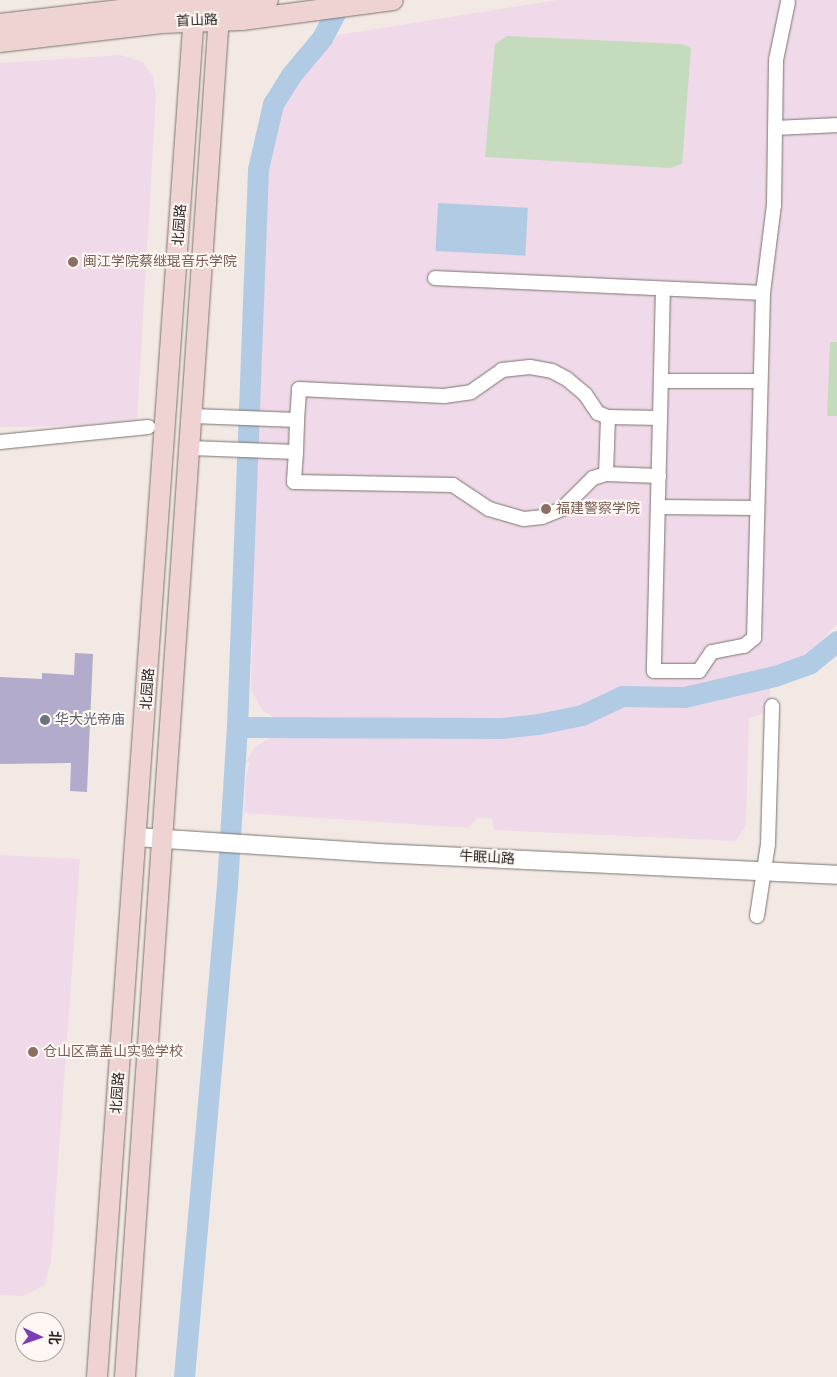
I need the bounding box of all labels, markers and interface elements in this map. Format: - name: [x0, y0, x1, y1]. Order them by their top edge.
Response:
- street label: 首山路: [176, 12, 218, 30]
- street label: 北园路: [170, 203, 190, 247]
- place label: 闽江学院蔡继琨音乐学院: [83, 254, 237, 270]
- marker: 闽江学院蔡继琨音乐学院: [67, 256, 79, 268]
- place label: 福建警察学院: [556, 501, 640, 517]
- marker: 福建警察学院: [540, 503, 552, 515]
- street label: 北园路: [138, 667, 158, 711]
- place label: 华大光帝庙: [55, 712, 125, 728]
- marker: 华大光帝庙: [39, 714, 51, 726]
- street label: 牛眠山路: [459, 848, 515, 868]
- place label: 仓山区高盖山实验学校: [43, 1044, 183, 1060]
- marker: 仓山区高盖山实验学校: [27, 1046, 39, 1058]
- street label: 北园路: [108, 1071, 128, 1115]
- north arrow: [15, 1312, 65, 1362]
- text: 北: [46, 1330, 63, 1345]

